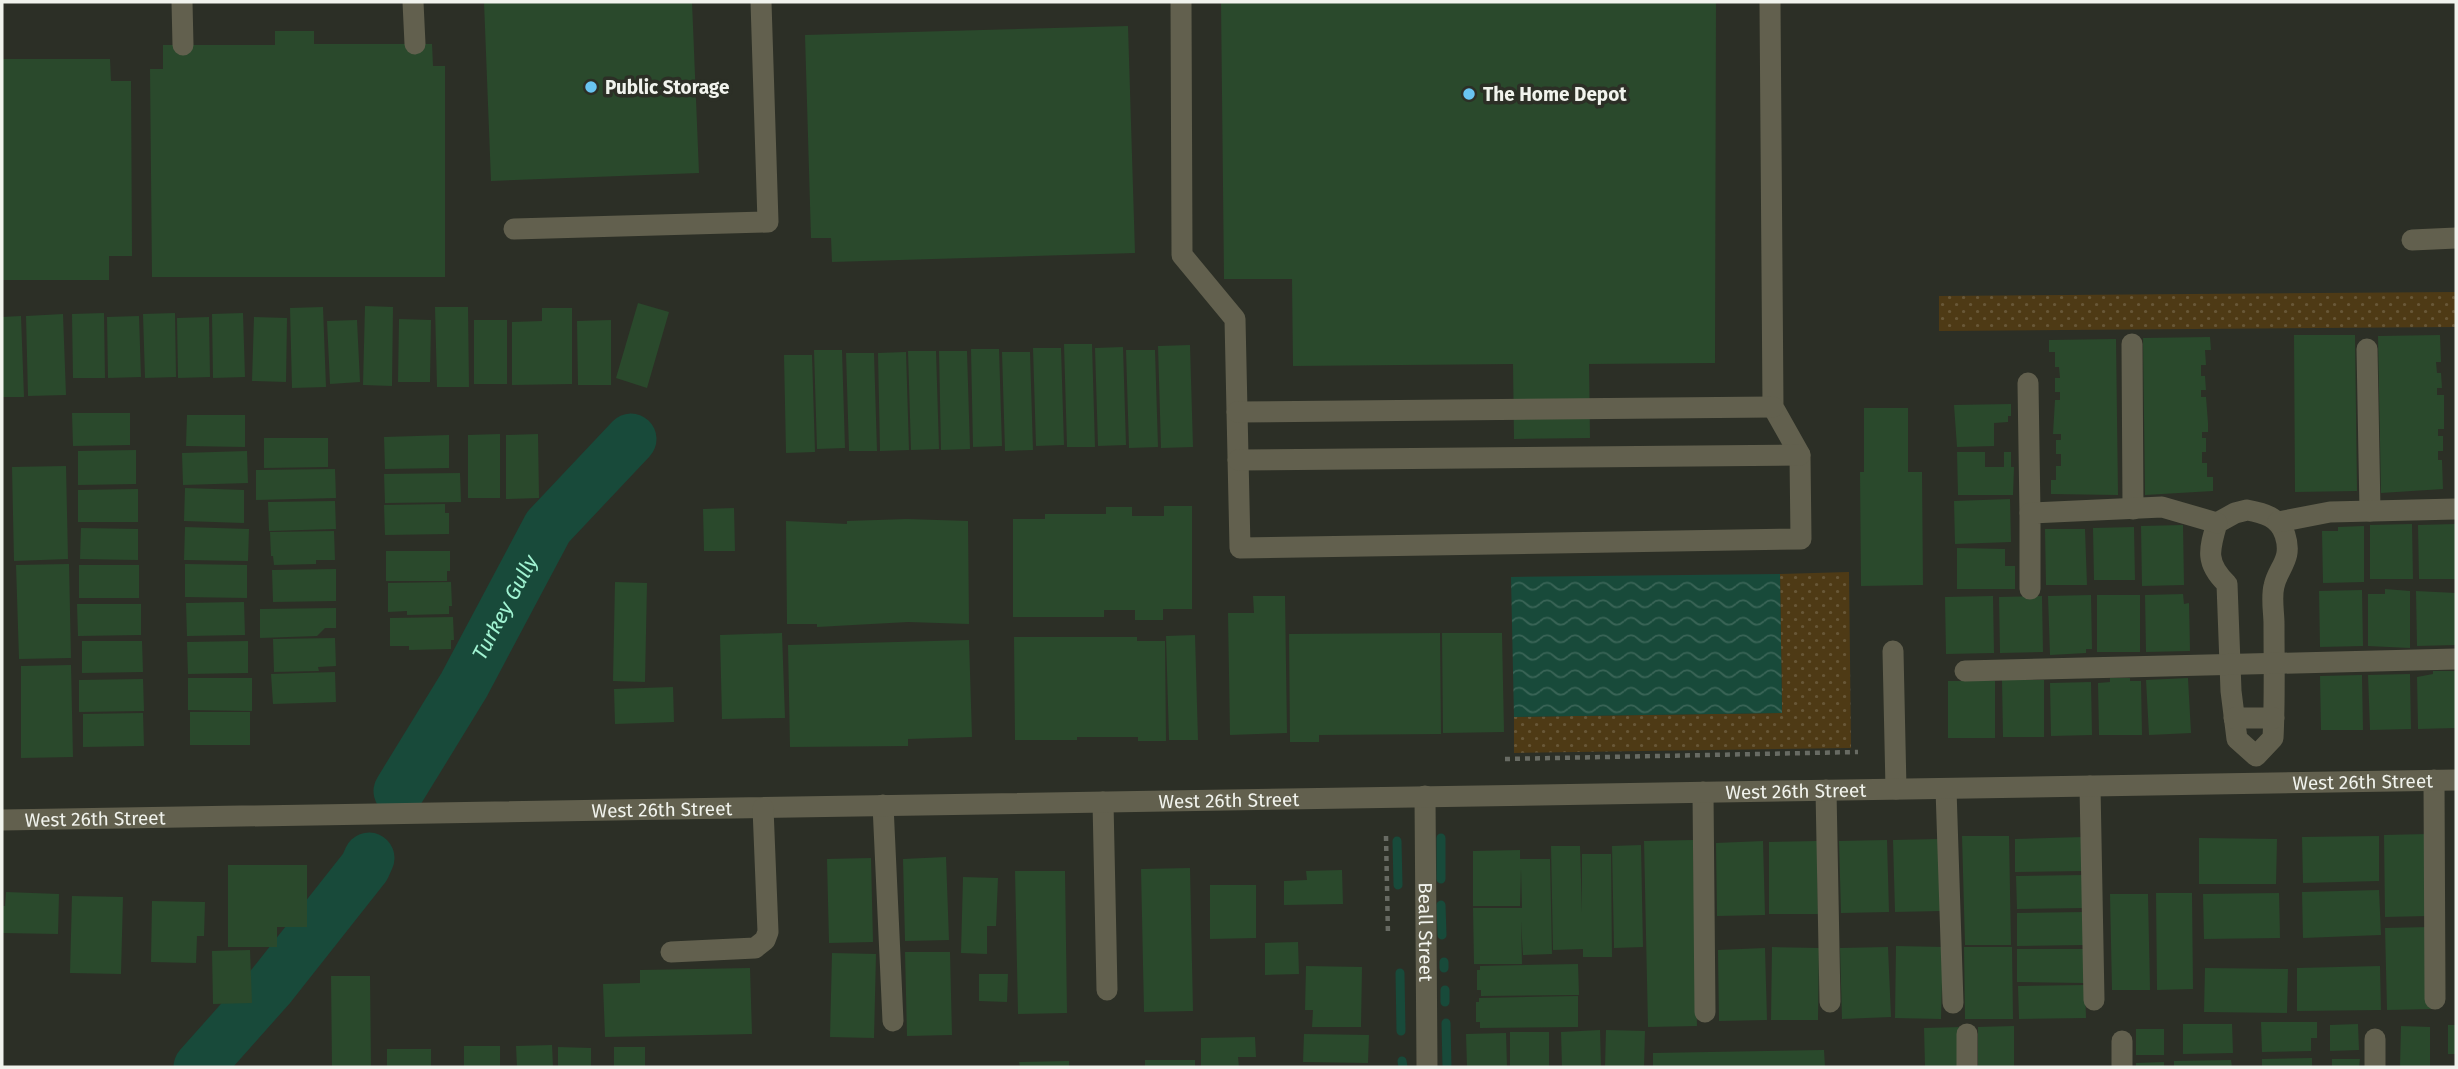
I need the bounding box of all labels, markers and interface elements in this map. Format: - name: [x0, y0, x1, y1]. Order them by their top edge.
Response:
- place label: Public Storage: [605, 76, 729, 99]
- marker: Public Storage: [583, 79, 599, 95]
- place label: The Home Depot: [1483, 83, 1627, 106]
- marker: The Home Depot: [1461, 86, 1477, 102]
- water label: Turkey Gully: [467, 550, 544, 665]
- street label: West 26th Street: [2292, 769, 2433, 794]
- street label: West 26th Street: [1725, 778, 1866, 803]
- street label: West 26th Street: [1158, 787, 1300, 813]
- street label: West 26th Street: [591, 797, 733, 822]
- street label: West 26th Street: [24, 806, 166, 831]
- street label: Beall Street: [1414, 882, 1438, 982]

